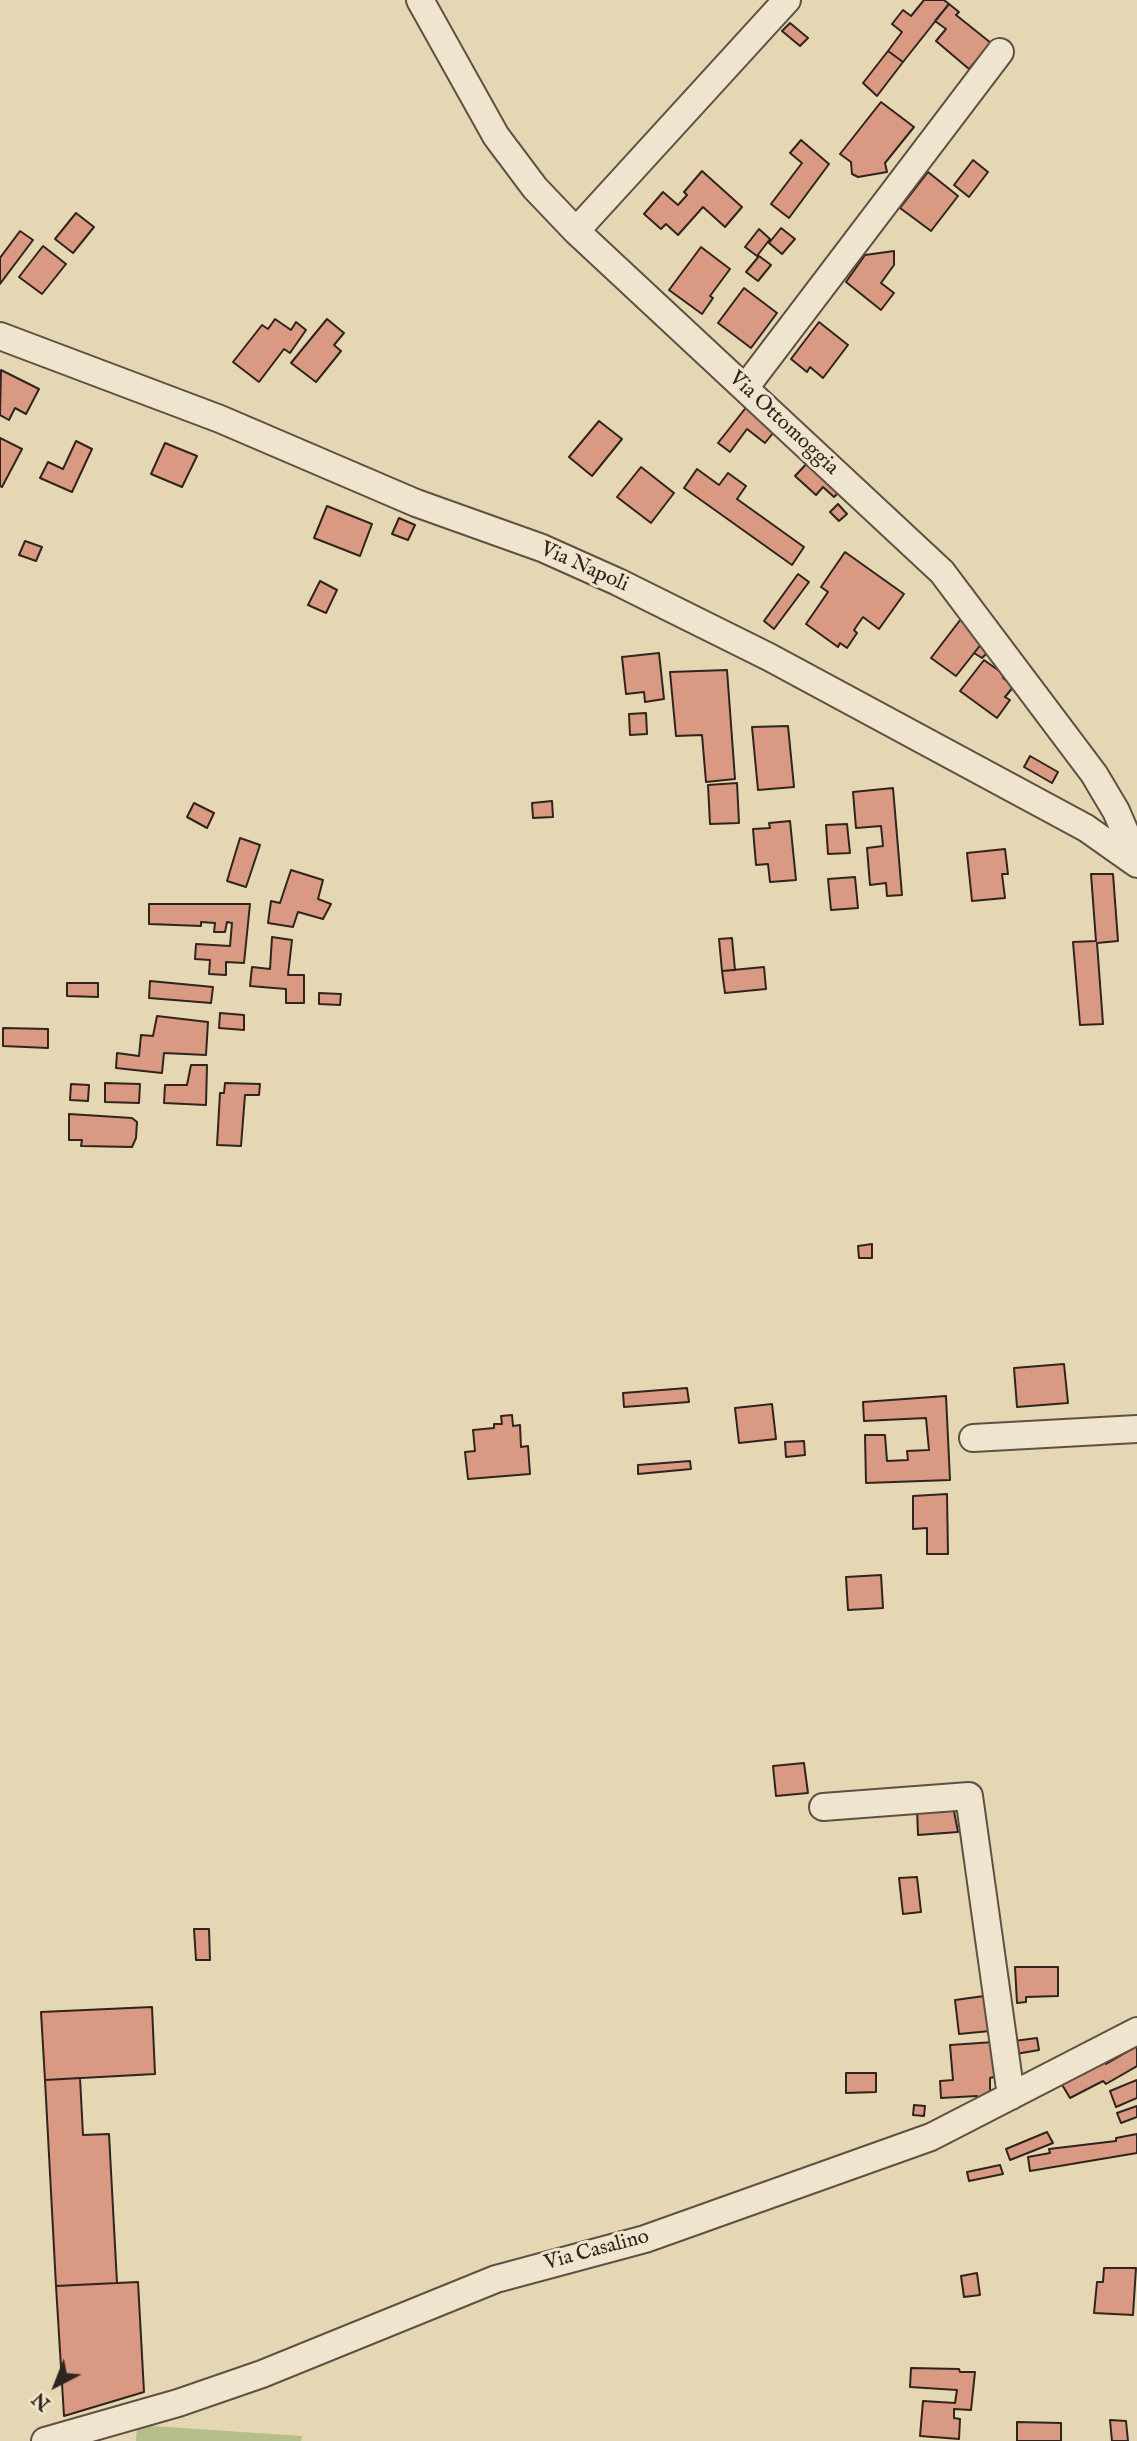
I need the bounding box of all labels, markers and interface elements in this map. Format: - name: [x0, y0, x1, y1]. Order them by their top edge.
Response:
- street label: Via Ottomoggia: [723, 367, 843, 481]
- street label: Via Napoli: [536, 537, 632, 599]
- street label: Via Casalino: [542, 2225, 652, 2277]
- north arrow: [21, 2350, 91, 2420]
- text: N: [28, 2386, 56, 2415]

